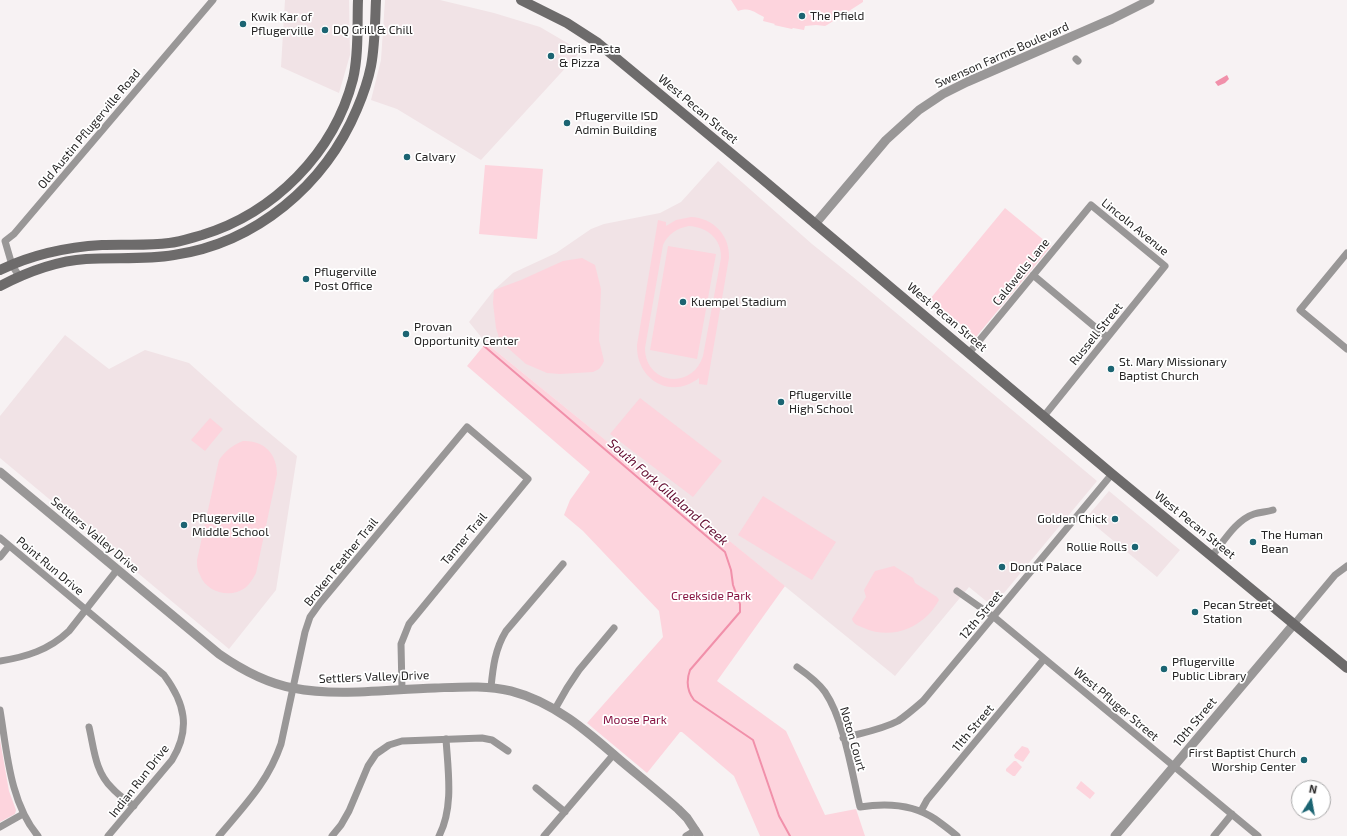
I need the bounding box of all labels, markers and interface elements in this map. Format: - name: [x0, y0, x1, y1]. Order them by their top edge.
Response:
- place label: The Pfield: [810, 9, 864, 23]
- place label: Kwik Kar of Pflugerville: [251, 10, 314, 38]
- marker: The Pfield: [797, 11, 807, 21]
- marker: Kwik Kar of Pflugerville: [238, 19, 248, 29]
- street label: Swenson Farms Boulevard: [933, 19, 1071, 91]
- place label: DQ Grill & Chill: [333, 23, 413, 37]
- marker: DQ Grill & Chill: [320, 25, 330, 35]
- place label: Baris Pasta & Pizza: [559, 42, 620, 70]
- marker: Baris Pasta & Pizza: [546, 51, 556, 61]
- street label: Old Austin Pflugerville Road: [35, 66, 143, 192]
- street label: West Pecan Street: [655, 71, 741, 147]
- place label: Pflugerville ISD Admin Building: [575, 109, 658, 137]
- marker: Pflugerville ISD Admin Building: [562, 118, 572, 128]
- place label: Calvary: [415, 150, 456, 164]
- marker: Calvary: [402, 152, 412, 162]
- street label: Lincoln Avenue: [1099, 196, 1171, 258]
- street label: Caldwells Lane: [990, 236, 1052, 308]
- place label: Pflugerville Post Office: [314, 265, 377, 293]
- marker: Pflugerville Post Office: [301, 274, 311, 284]
- street label: West Pecan Street: [904, 279, 990, 355]
- place label: Kuempel Stadium: [691, 295, 787, 309]
- marker: Kuempel Stadium: [678, 297, 688, 307]
- street label: Russell Street: [1066, 300, 1126, 368]
- place label: Provan Opportunity Center: [414, 320, 519, 348]
- marker: Provan Opportunity Center: [401, 329, 411, 339]
- place label: St. Mary Missionary Baptist Church: [1119, 355, 1227, 383]
- marker: St. Mary Missionary Baptist Church: [1106, 364, 1116, 374]
- place label: Pflugerville High School: [789, 388, 853, 416]
- marker: Pflugerville High School: [776, 397, 786, 407]
- water label: South Fork Gilleland Creek: [605, 435, 731, 549]
- street label: West Pecan Street: [1152, 488, 1238, 562]
- street label: Settlers Valley Drive: [48, 494, 142, 576]
- street label: Tanner Trail: [438, 510, 490, 568]
- place label: Pflugerville Middle School: [192, 511, 269, 539]
- place label: Golden Chick: [1037, 512, 1107, 526]
- marker: Golden Chick: [1110, 514, 1120, 524]
- street label: Broken Feather Trail: [301, 515, 381, 609]
- marker: Pflugerville Middle School: [179, 520, 189, 530]
- place label: The Human Bean: [1261, 528, 1323, 556]
- street label: Point Run Drive: [13, 534, 87, 598]
- marker: The Human Bean: [1248, 537, 1258, 547]
- place label: Rollie Rolls: [1066, 540, 1127, 554]
- marker: Rollie Rolls: [1130, 542, 1140, 552]
- place label: Donut Palace: [1010, 560, 1082, 574]
- marker: Donut Palace: [997, 562, 1007, 572]
- street label: 12th Street: [956, 588, 1006, 642]
- park label: Creekside Park: [671, 589, 751, 603]
- place label: Pecan Street Station: [1203, 598, 1272, 626]
- marker: Pecan Street Station: [1190, 607, 1200, 617]
- place label: Pflugerville Public Library: [1172, 655, 1246, 683]
- street label: West Pfluger Street: [1070, 664, 1162, 744]
- marker: Pflugerville Public Library: [1159, 664, 1169, 674]
- street label: Settlers Valley Drive: [319, 668, 429, 686]
- street label: 10th Street: [1170, 695, 1220, 749]
- street label: 11th Street: [949, 701, 997, 755]
- street label: Noton Court: [837, 705, 869, 773]
- park label: Moose Park: [603, 713, 667, 727]
- street label: Indian Run Drive: [106, 742, 172, 820]
- place label: First Baptist Church Worship Center: [1188, 746, 1296, 774]
- marker: First Baptist Church Worship Center: [1299, 755, 1309, 765]
- north arrow: [1291, 780, 1331, 820]
- text: N: [1308, 782, 1318, 796]

